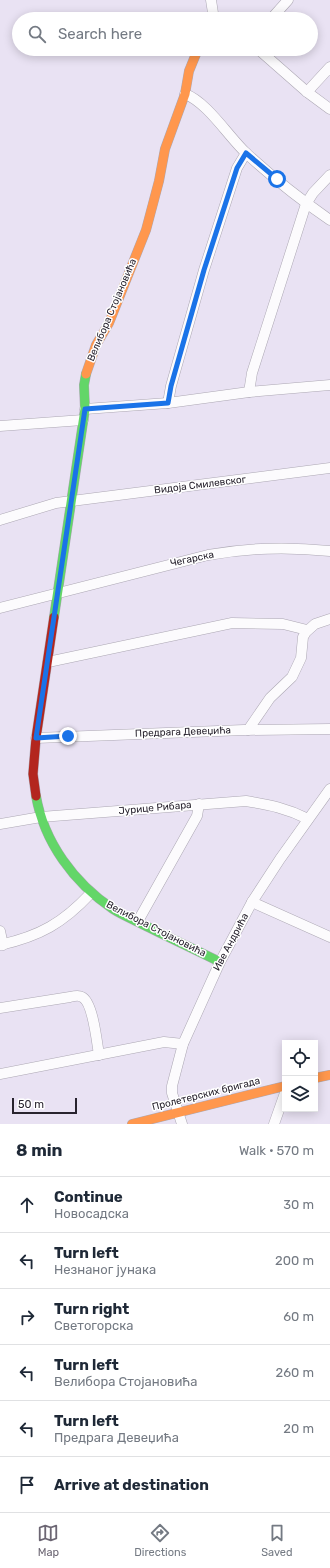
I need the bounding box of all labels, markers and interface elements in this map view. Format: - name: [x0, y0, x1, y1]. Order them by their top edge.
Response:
- search box: [12, 12, 318, 56]
- icon: search: [26, 23, 48, 45]
- text: Search here: [58, 25, 142, 43]
- route start: [268, 170, 286, 188]
- street label: Велибора Стојановића: [85, 257, 139, 363]
- street label: Видоја Смилевског: [153, 473, 247, 497]
- street label: Чегарска: [169, 549, 215, 569]
- street label: Предрага Девеџића: [135, 724, 231, 740]
- route end: [59, 727, 77, 745]
- street label: Јурице Рибара: [118, 799, 192, 817]
- street label: Велибора Стојановића: [104, 899, 208, 959]
- street label: Иве Андрића: [211, 911, 251, 973]
- map controls: [282, 1040, 318, 1112]
- button: locate: [282, 1040, 318, 1076]
- street label: Пролетерских бригада: [151, 1075, 261, 1113]
- button: layers: [282, 1076, 318, 1112]
- scale bar: [12, 1096, 77, 1115]
- text: 50 m: [18, 1098, 44, 1111]
- text: 8 min: [16, 1140, 63, 1160]
- text: Walk · 570 m: [239, 1143, 314, 1158]
- text: Continue: [54, 1188, 123, 1206]
- icon: ahead: [16, 1194, 38, 1216]
- text: 30 m: [283, 1197, 314, 1212]
- text: Новосадска: [54, 1206, 129, 1221]
- text: Turn left: [54, 1244, 119, 1262]
- icon: left: [16, 1250, 38, 1272]
- text: 200 m: [275, 1253, 314, 1268]
- text: Незнаног јунака: [54, 1262, 156, 1277]
- text: Turn right: [54, 1300, 129, 1318]
- icon: right: [16, 1306, 38, 1328]
- text: 60 m: [283, 1309, 314, 1324]
- text: Светогорска: [54, 1318, 133, 1333]
- text: Turn left: [54, 1356, 119, 1374]
- icon: left: [16, 1362, 38, 1384]
- text: 260 m: [276, 1365, 314, 1380]
- text: Велибора Стојановића: [54, 1374, 198, 1389]
- text: Turn left: [54, 1412, 119, 1430]
- icon: left: [16, 1418, 38, 1440]
- text: 20 m: [283, 1421, 314, 1436]
- text: Предрага Девеџића: [54, 1430, 179, 1445]
- icon: arrive: [16, 1474, 38, 1496]
- text: Arrive at destination: [54, 1476, 209, 1494]
- tab: Map: [37, 1522, 59, 1559]
- tab: Directions: [134, 1522, 186, 1559]
- tab: Saved: [261, 1522, 293, 1559]

